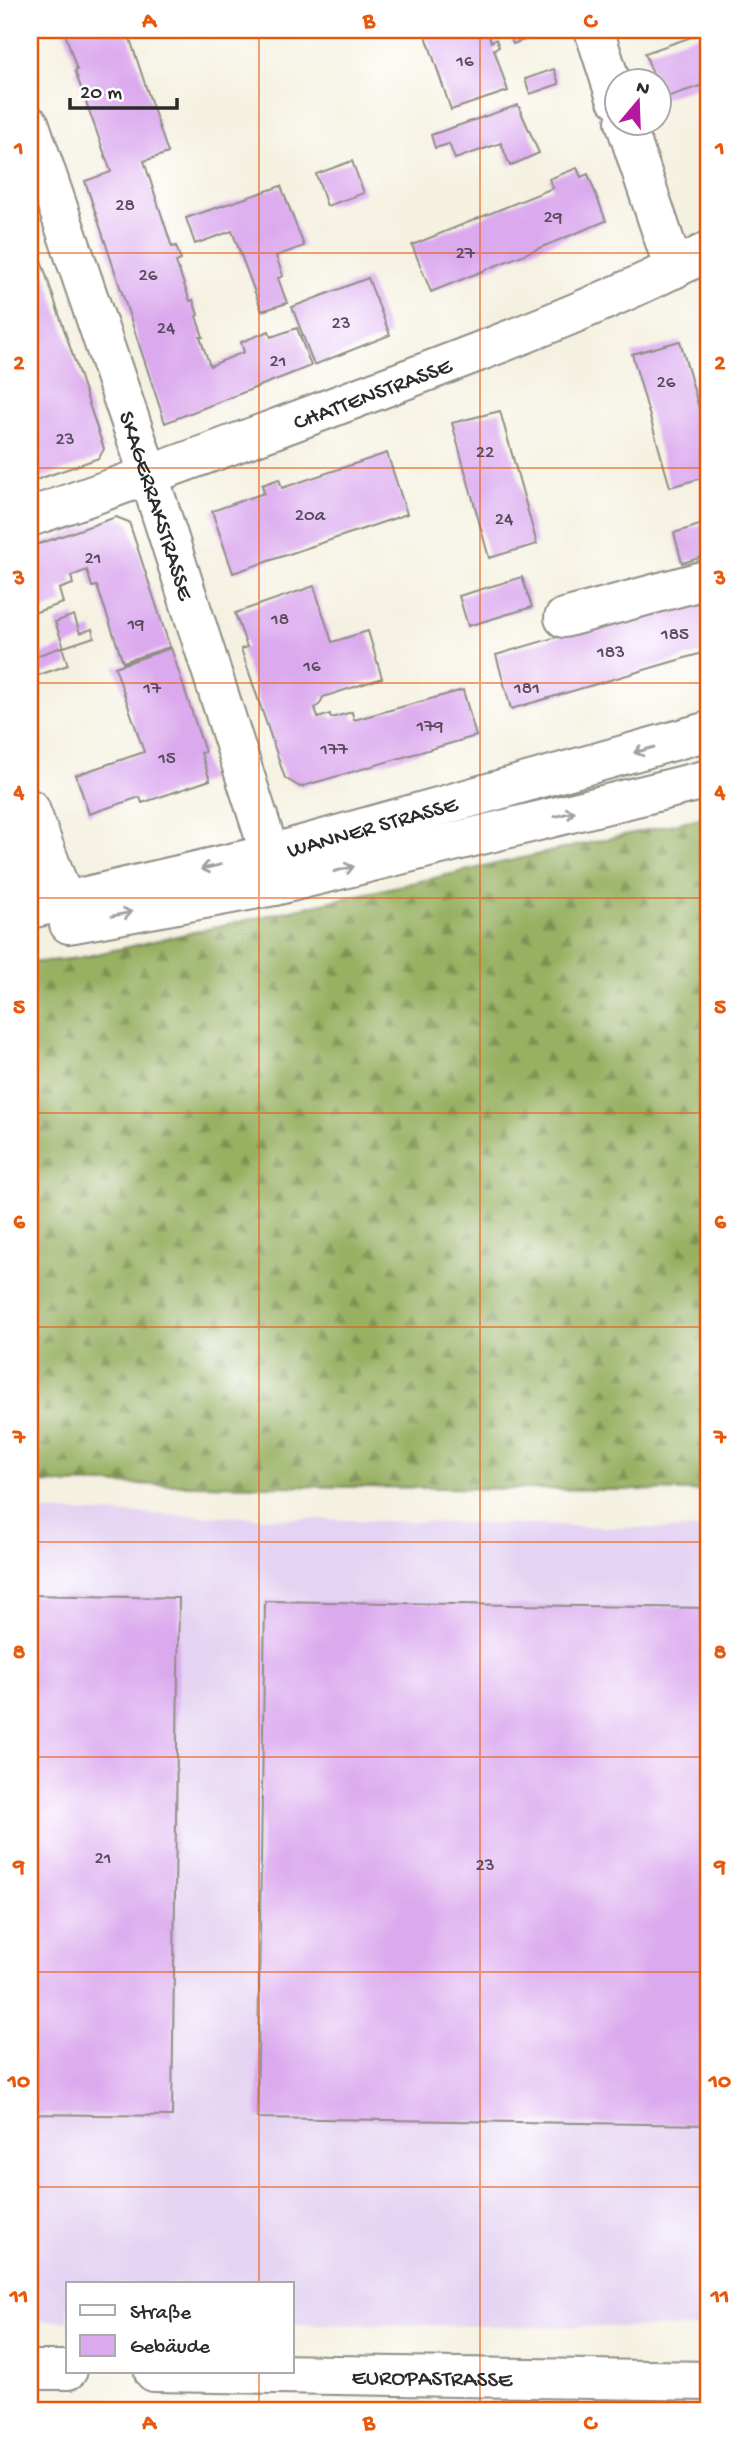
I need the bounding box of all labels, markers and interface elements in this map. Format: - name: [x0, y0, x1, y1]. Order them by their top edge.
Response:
- text: A: [141, 9, 157, 36]
- text: B: [362, 9, 376, 36]
- text: C: [584, 9, 599, 36]
- house number: 16: [455, 51, 474, 74]
- scale bar: [70, 66, 177, 110]
- north arrow: [602, 66, 672, 136]
- text: N: [633, 76, 652, 102]
- text: 20 m: [80, 82, 122, 107]
- text: 1: [13, 136, 24, 163]
- text: 1: [714, 136, 725, 163]
- house number: 28: [115, 195, 135, 218]
- house number: 29: [544, 207, 563, 230]
- house number: 27: [455, 243, 476, 266]
- house number: 26: [139, 265, 158, 288]
- house number: 23: [331, 313, 351, 336]
- house number: 24: [157, 318, 175, 341]
- text: 2: [13, 351, 25, 378]
- house number: 21: [270, 351, 287, 374]
- text: 2: [714, 351, 726, 378]
- street label: CHATTENSTRASSE: [290, 353, 458, 438]
- house number: 26: [657, 372, 676, 395]
- street label: SKAGERRAKSTRASSE: [111, 408, 198, 606]
- house number: 23: [55, 429, 75, 452]
- house number: 22: [476, 442, 494, 465]
- house number: 20a: [295, 505, 327, 528]
- house number: 24: [495, 509, 513, 532]
- house number: 21: [85, 548, 102, 571]
- text: 3: [12, 566, 25, 593]
- text: 3: [713, 566, 726, 593]
- house number: 18: [270, 609, 289, 632]
- house number: 19: [126, 614, 145, 637]
- house number: 185: [660, 624, 689, 647]
- house number: 183: [596, 642, 625, 665]
- house number: 16: [302, 656, 321, 679]
- house number: 17: [142, 678, 162, 701]
- house number: 181: [513, 678, 540, 701]
- house number: 179: [415, 716, 444, 739]
- house number: 177: [319, 739, 349, 762]
- one-way arrow: [633, 744, 655, 757]
- house number: 15: [157, 748, 176, 771]
- text: 4: [13, 780, 25, 807]
- text: 4: [714, 780, 726, 807]
- street label: WANNER STRASSE: [284, 792, 463, 866]
- one-way arrow: [553, 807, 576, 820]
- one-way arrow: [200, 861, 223, 874]
- one-way arrow: [332, 861, 355, 875]
- one-way arrow: [110, 907, 133, 921]
- text: 5: [13, 995, 25, 1022]
- text: 5: [714, 995, 726, 1022]
- text: 6: [13, 1210, 26, 1237]
- text: 6: [714, 1210, 727, 1237]
- text: 7: [12, 1425, 26, 1452]
- text: 7: [713, 1425, 727, 1452]
- text: 8: [13, 1640, 26, 1667]
- text: 8: [714, 1640, 727, 1667]
- house number: 21: [95, 1848, 112, 1871]
- text: 9: [12, 1854, 25, 1881]
- text: 9: [713, 1854, 726, 1881]
- house number: 23: [475, 1855, 495, 1878]
- text: 10: [7, 2069, 30, 2096]
- text: 10: [708, 2069, 731, 2096]
- legend: [66, 2282, 294, 2374]
- text: 11: [9, 2284, 28, 2311]
- text: 11: [710, 2284, 729, 2311]
- text: Straße: [130, 2302, 192, 2327]
- text: Gebäude: [130, 2336, 211, 2361]
- street label: EUROPASTRASSE: [351, 2365, 514, 2395]
- text: A: [141, 2411, 157, 2438]
- text: B: [362, 2411, 376, 2438]
- text: C: [584, 2411, 599, 2438]

